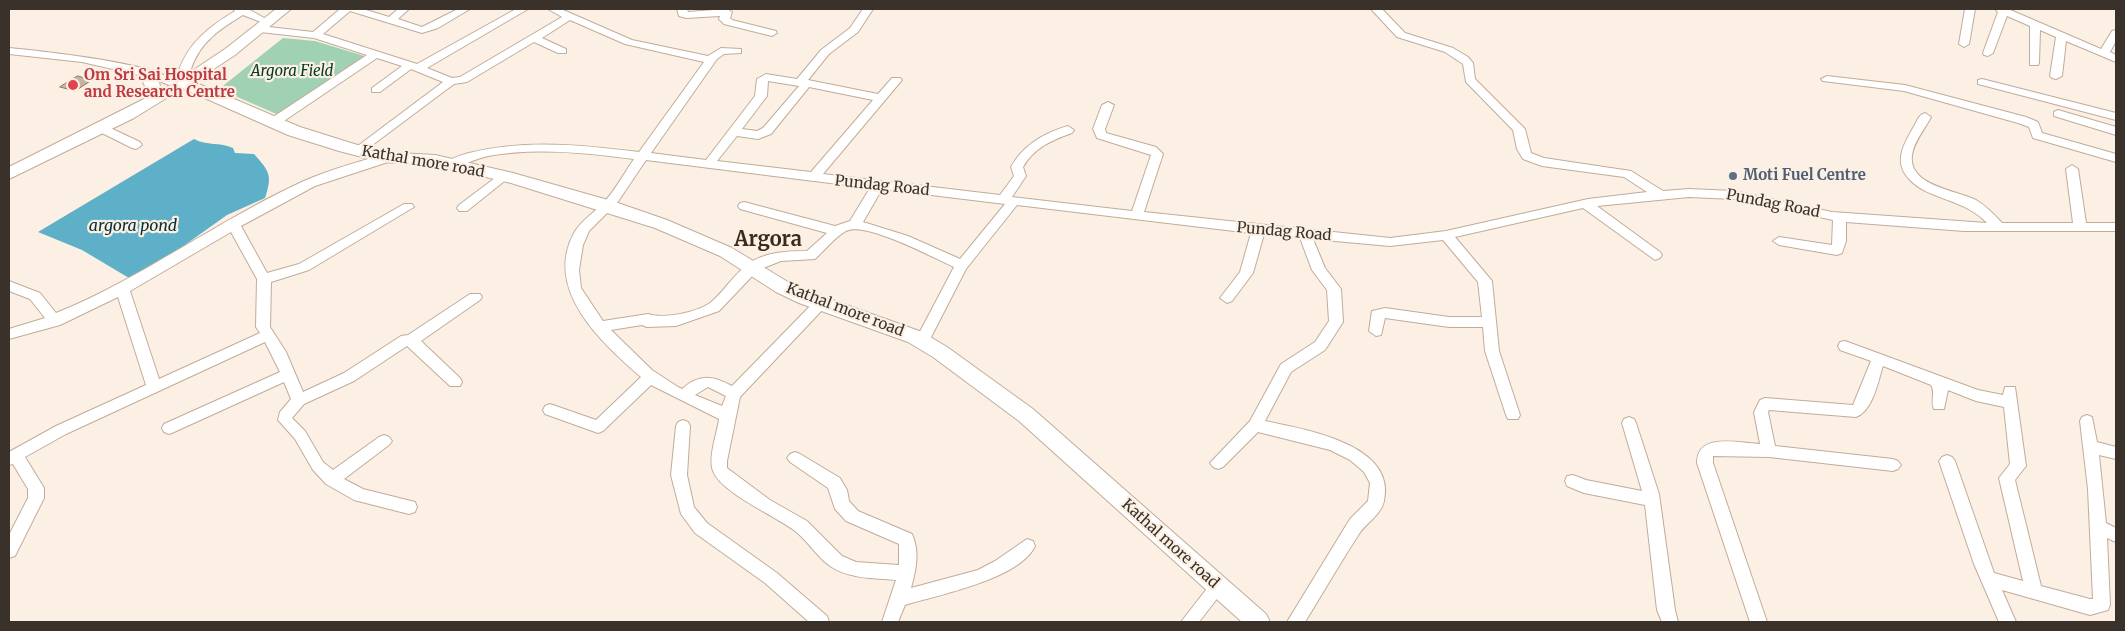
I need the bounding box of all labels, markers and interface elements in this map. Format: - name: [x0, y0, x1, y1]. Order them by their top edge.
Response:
- park label: Argora Field: [251, 63, 333, 81]
- place label: Om Sri Sai Hospital and Research Centre: [84, 67, 235, 102]
- marker: Om Sri Sai Hospital and Research Centre: [66, 78, 80, 92]
- street label: Kathal more road: [360, 142, 486, 182]
- place label: Moti Fuel Centre: [1743, 167, 1866, 185]
- marker: Moti Fuel Centre: [1727, 170, 1739, 182]
- street label: Pundag Road: [834, 172, 930, 200]
- street label: Pundag Road: [1725, 186, 1821, 222]
- water label: argora pond: [89, 216, 177, 236]
- street label: Pundag Road: [1236, 219, 1332, 245]
- district label: Argora: [734, 228, 802, 252]
- street label: Kathal more road: [784, 279, 906, 341]
- street label: Kathal more road: [1118, 496, 1222, 592]

